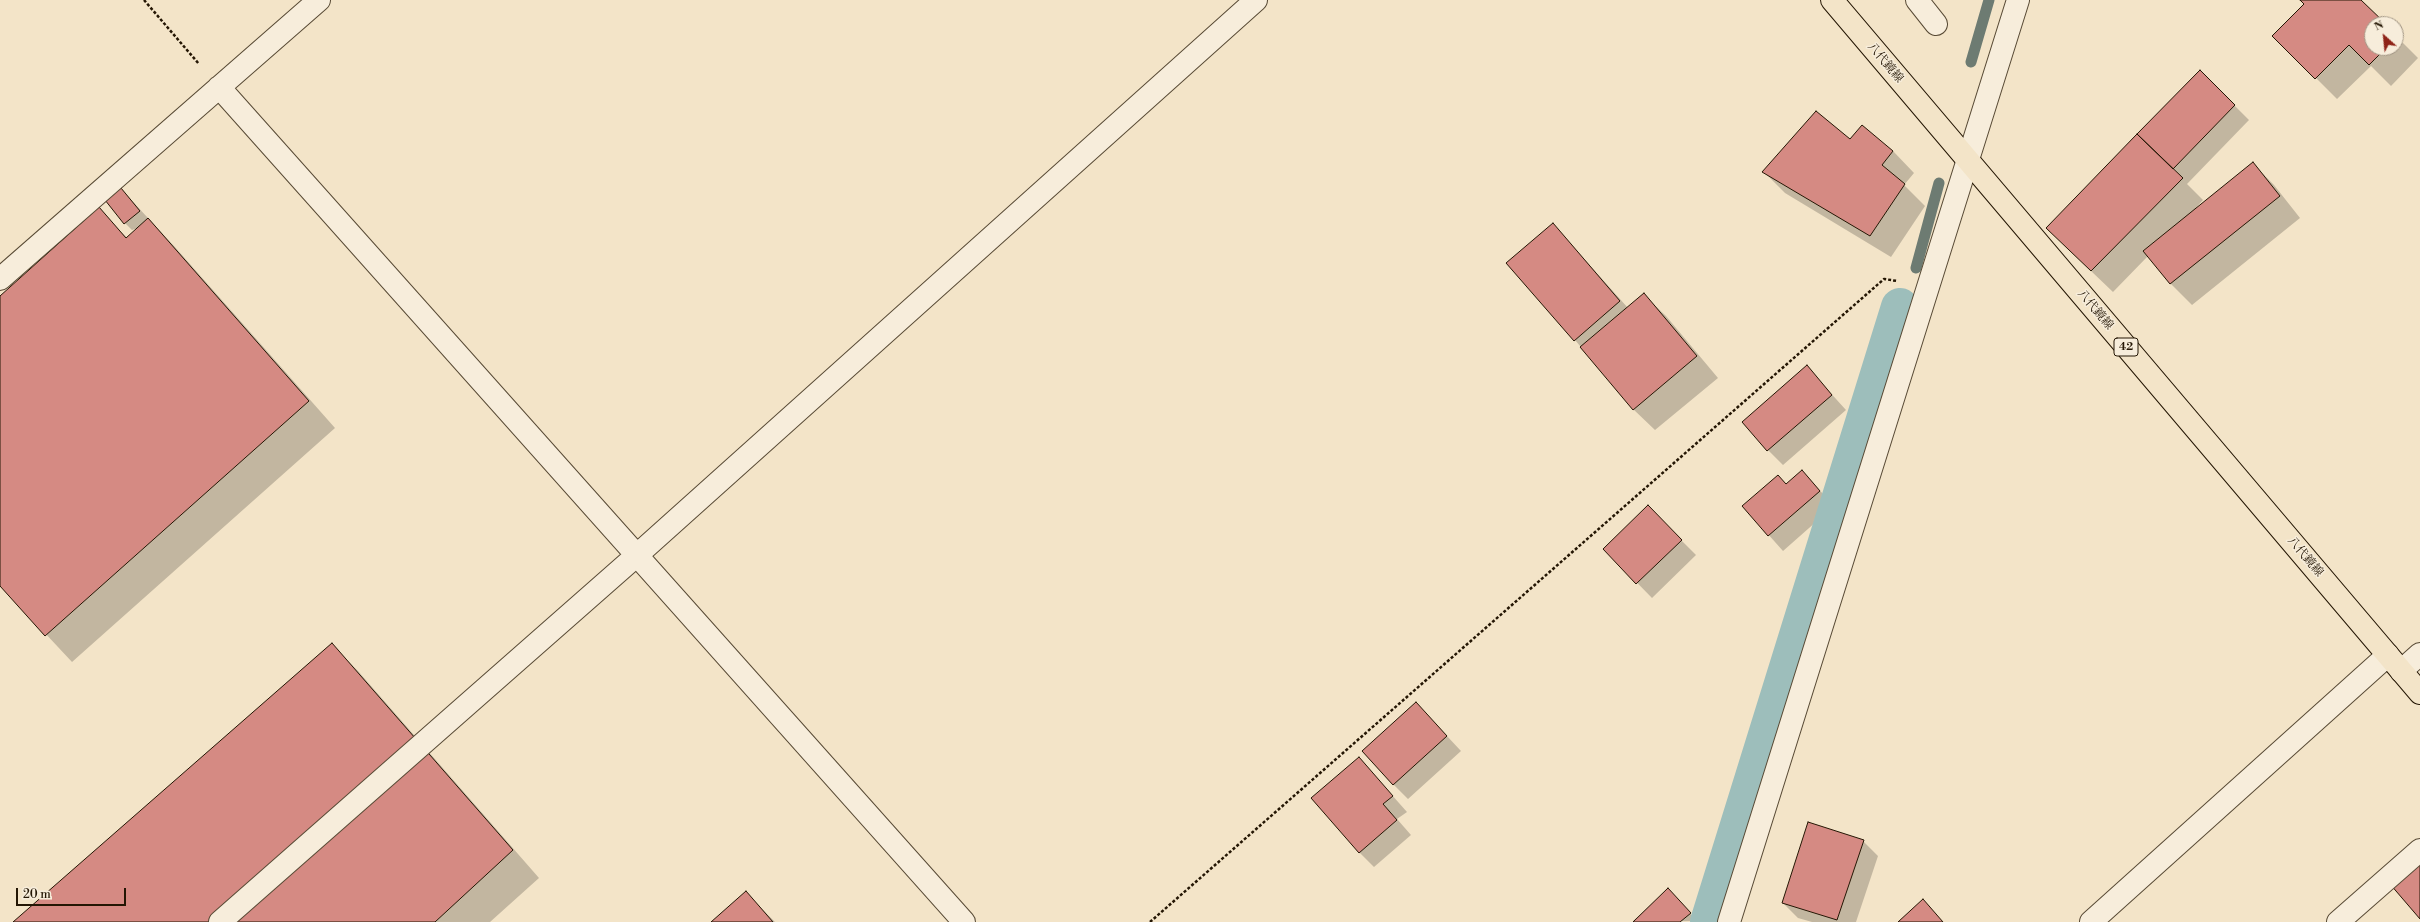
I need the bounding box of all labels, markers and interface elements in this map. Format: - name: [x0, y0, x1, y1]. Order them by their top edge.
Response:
- north arrow: [2364, 16, 2404, 56]
- text: N: [2372, 18, 2386, 34]
- street label: 八代鏡線: [1864, 40, 1906, 86]
- street label: 八代鏡線: [2074, 287, 2116, 333]
- road number: 42: [2114, 338, 2138, 356]
- street label: 八代鏡線: [2284, 534, 2326, 580]
- scale bar: [18, 880, 128, 906]
- text: 20 m: [23, 887, 51, 902]

